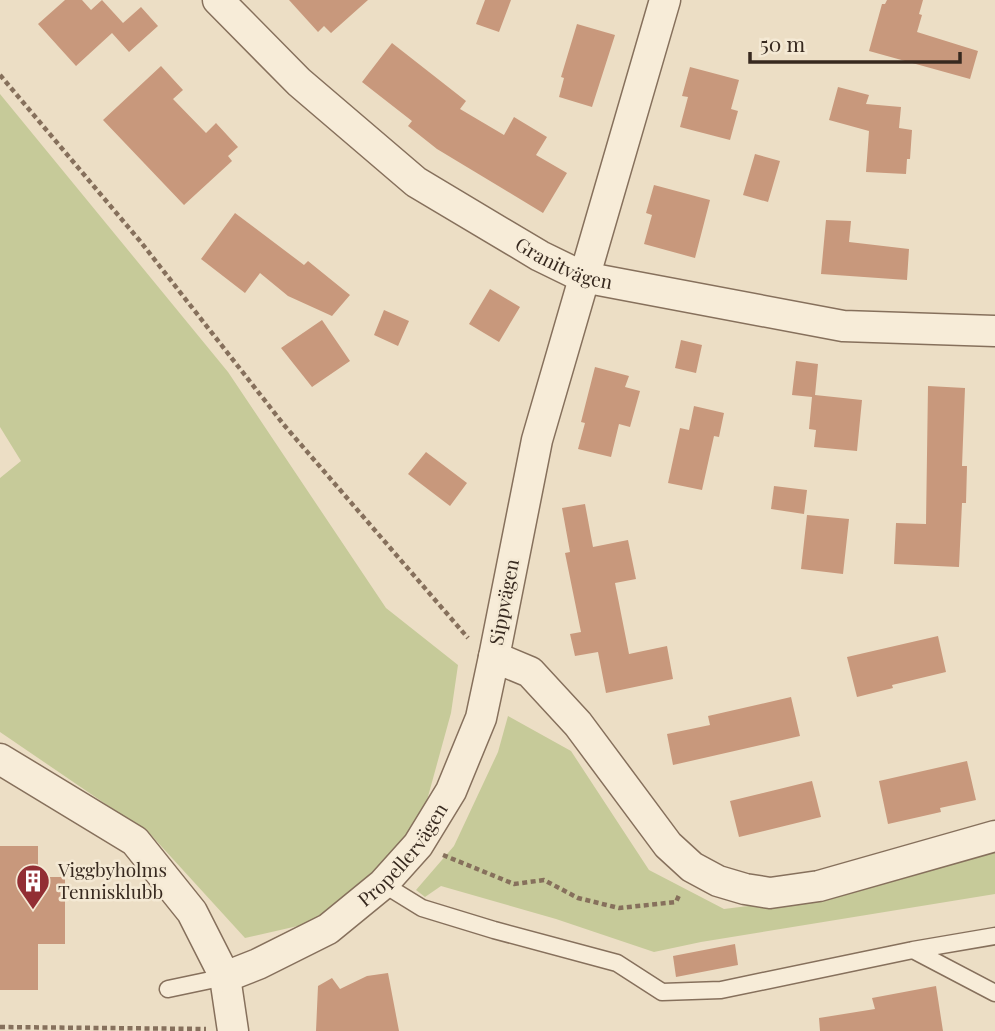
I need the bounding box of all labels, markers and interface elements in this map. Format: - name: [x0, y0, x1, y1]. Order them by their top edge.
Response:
- scale bar: [750, 21, 960, 65]
- text: 50 m: [760, 29, 806, 57]
- street label: Granitvägen: [511, 230, 616, 294]
- street label: Sippvägen: [482, 556, 524, 647]
- street label: Propellervägen: [352, 797, 453, 912]
- place label: Viggbyholms Tennisklubb: [57, 856, 167, 904]
- building icon: Viggbyholms Tennisklubb: [14, 862, 52, 911]

